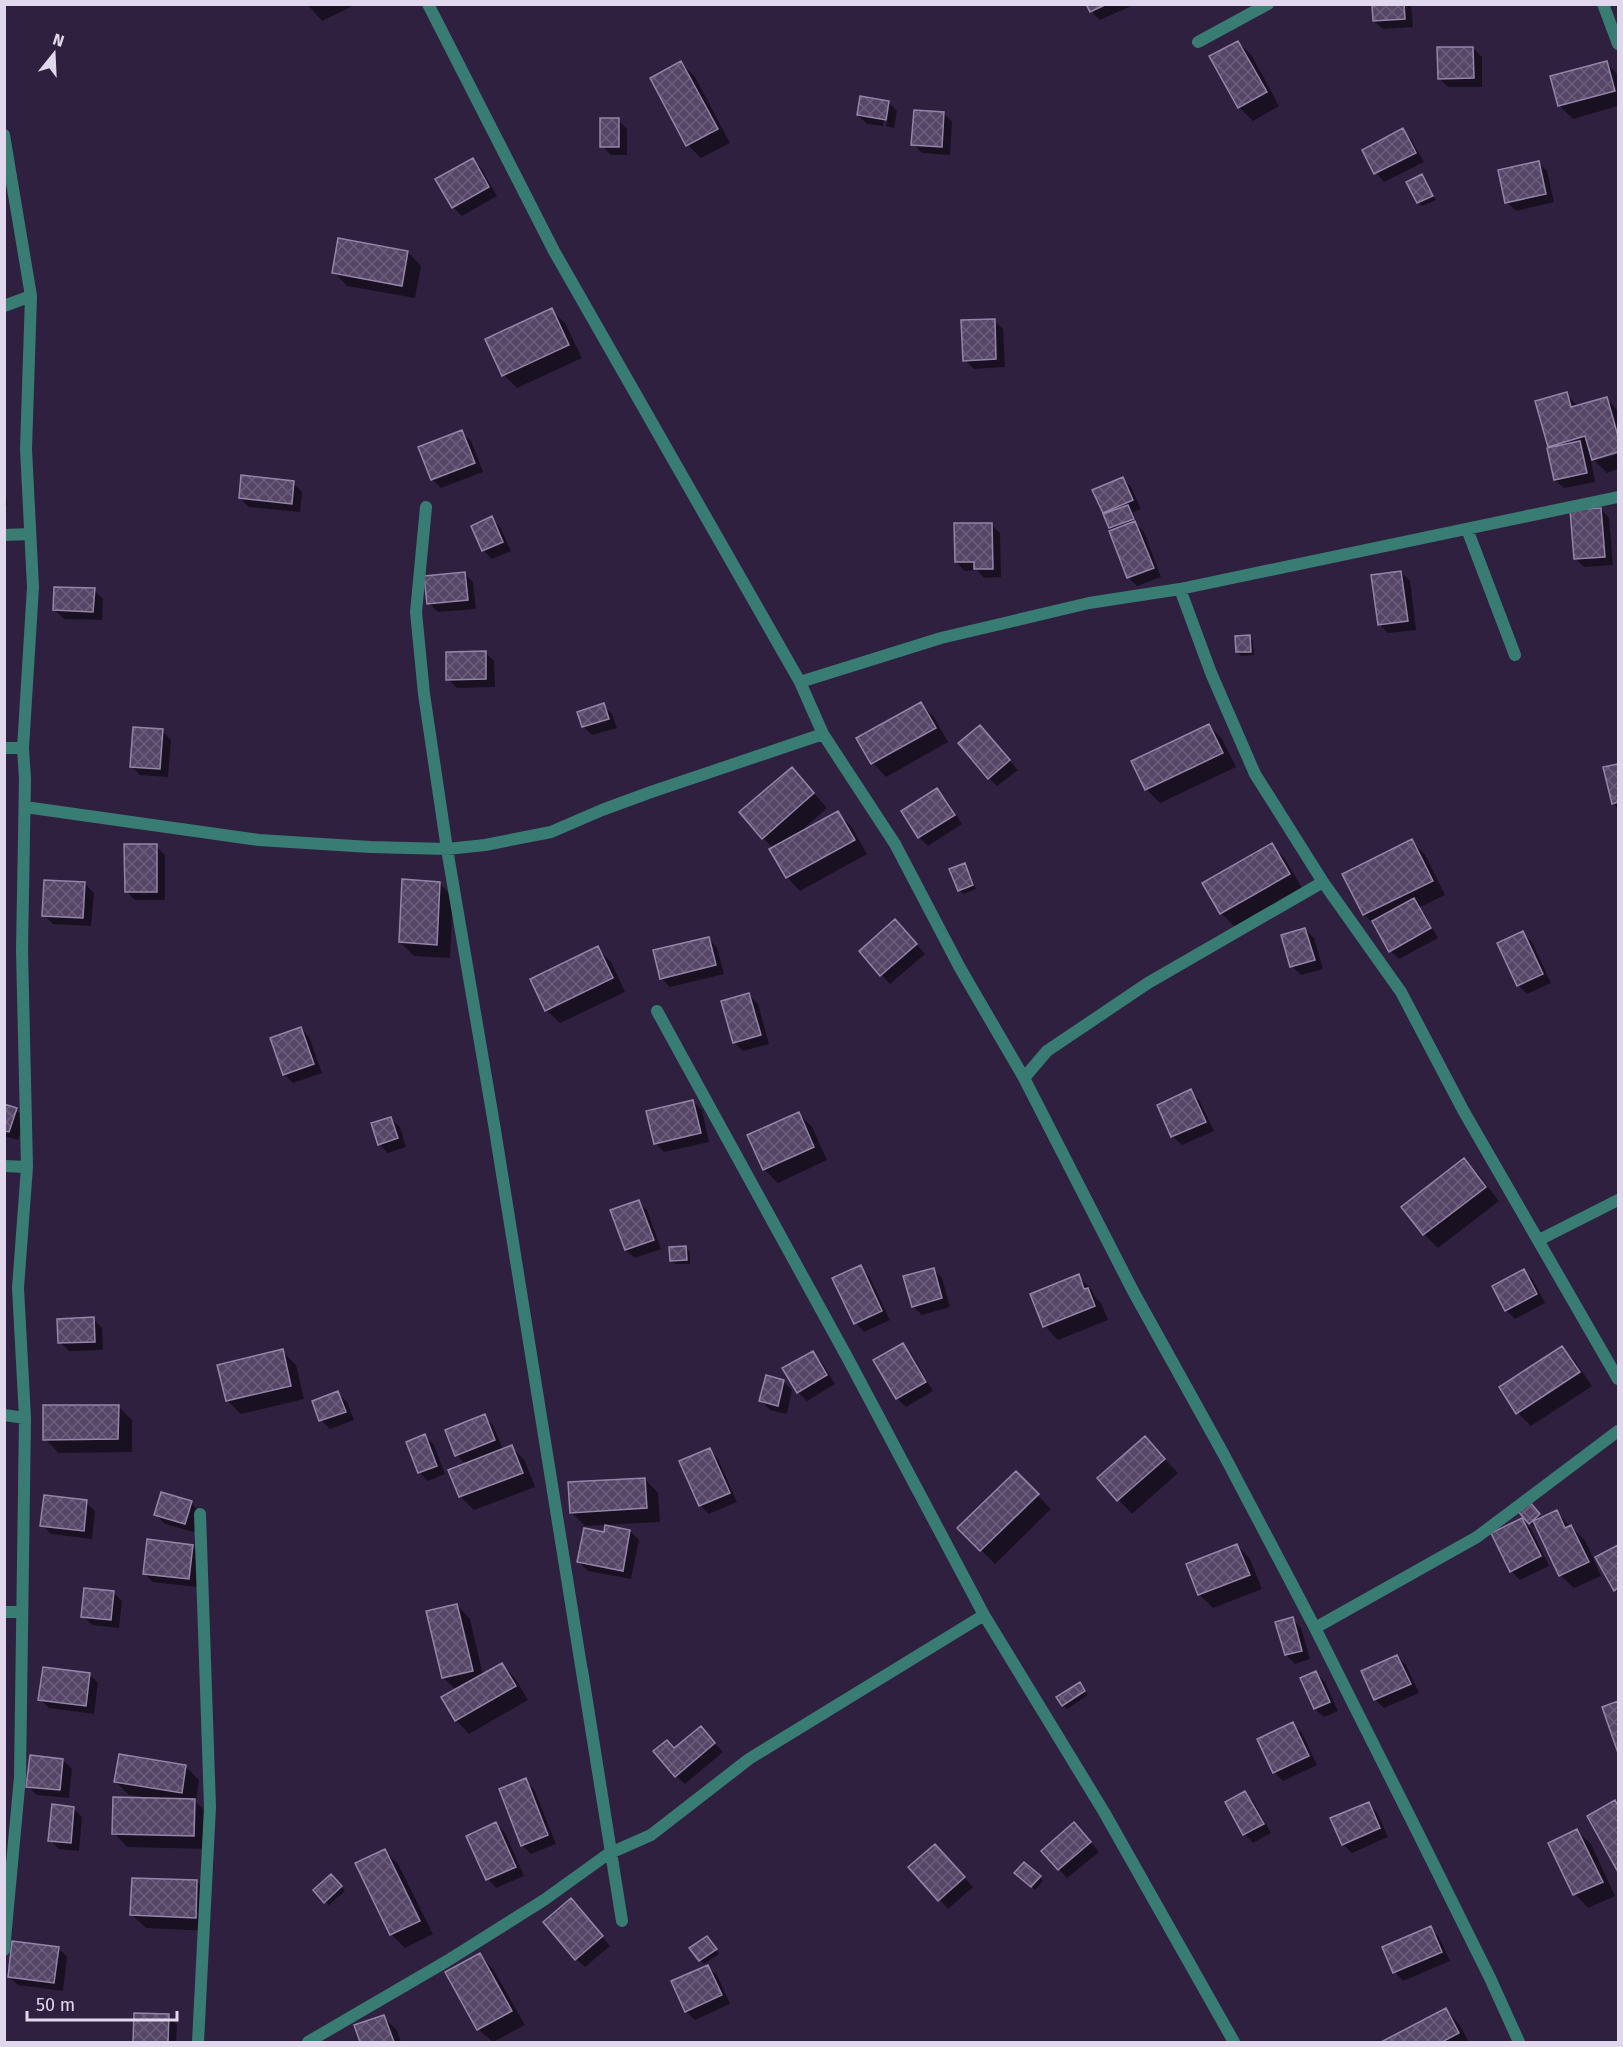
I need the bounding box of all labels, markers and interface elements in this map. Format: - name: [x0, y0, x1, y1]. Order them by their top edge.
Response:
- north arrow: [24, 24, 84, 84]
- text: N: [51, 30, 66, 51]
- scale bar: [27, 1984, 177, 2022]
- text: 50 m: [36, 1994, 75, 2016]

